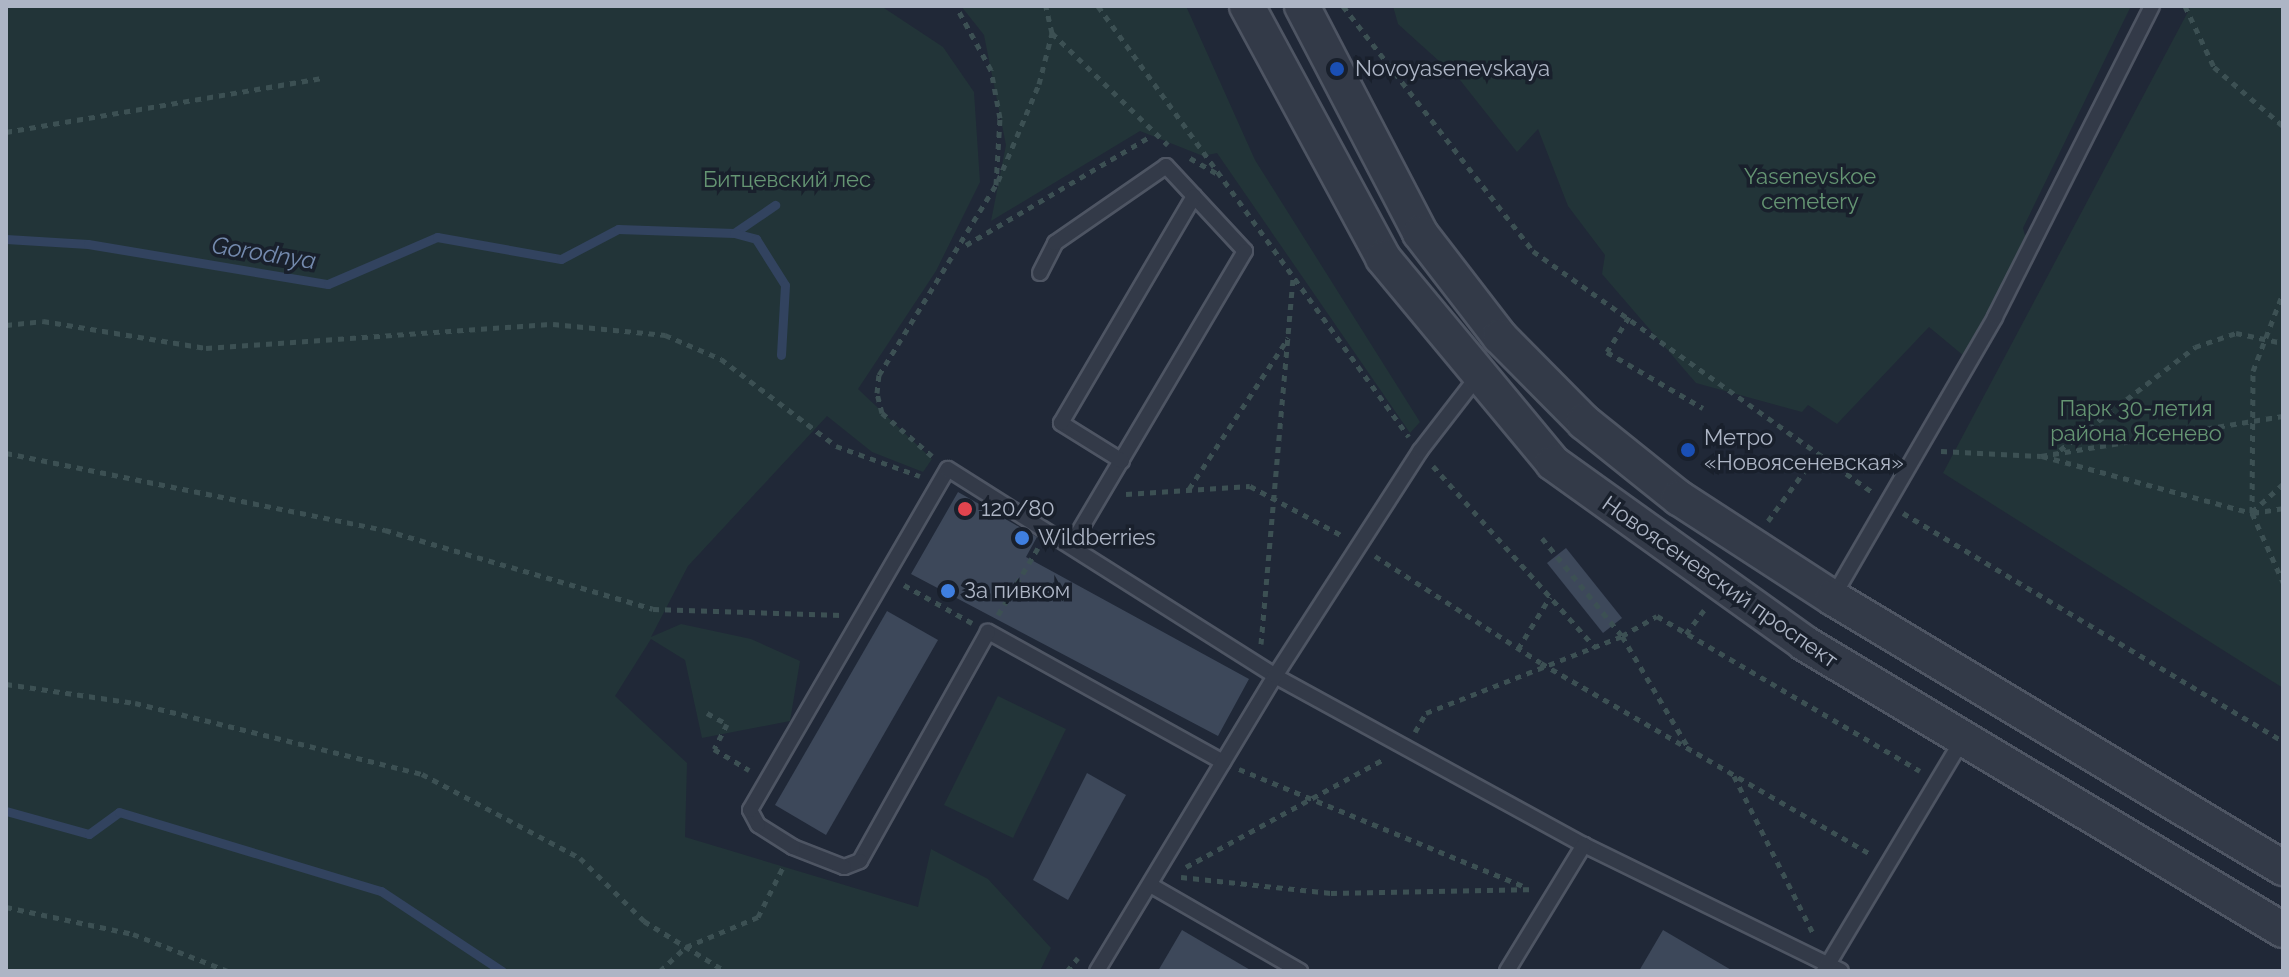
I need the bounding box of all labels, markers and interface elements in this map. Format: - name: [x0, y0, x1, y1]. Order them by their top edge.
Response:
- place label: Novoyasenevskaya: [1355, 56, 1550, 82]
- marker: Novoyasenevskaya: [1326, 58, 1348, 80]
- park label: Yasenevskoe cemetery: [1744, 163, 1876, 214]
- park label: Битцевский лес: [703, 167, 871, 193]
- water label: Gorodnya: [210, 231, 318, 275]
- park label: Парк 30-летия района Ясенево: [2050, 395, 2222, 446]
- place label: Метро «Новоясеневская»: [1704, 424, 1904, 476]
- marker: Метро «Новоясеневская»: [1679, 441, 1697, 459]
- street label: Новоясеневский проспект: [1597, 490, 1843, 674]
- place label: 120/80: [981, 496, 1055, 522]
- marker: 120/80: [956, 500, 974, 518]
- place label: Wildberries: [1038, 525, 1156, 551]
- marker: Wildberries: [1013, 529, 1031, 547]
- place label: За пивком: [964, 578, 1070, 604]
- marker: За пивком: [939, 582, 957, 600]

